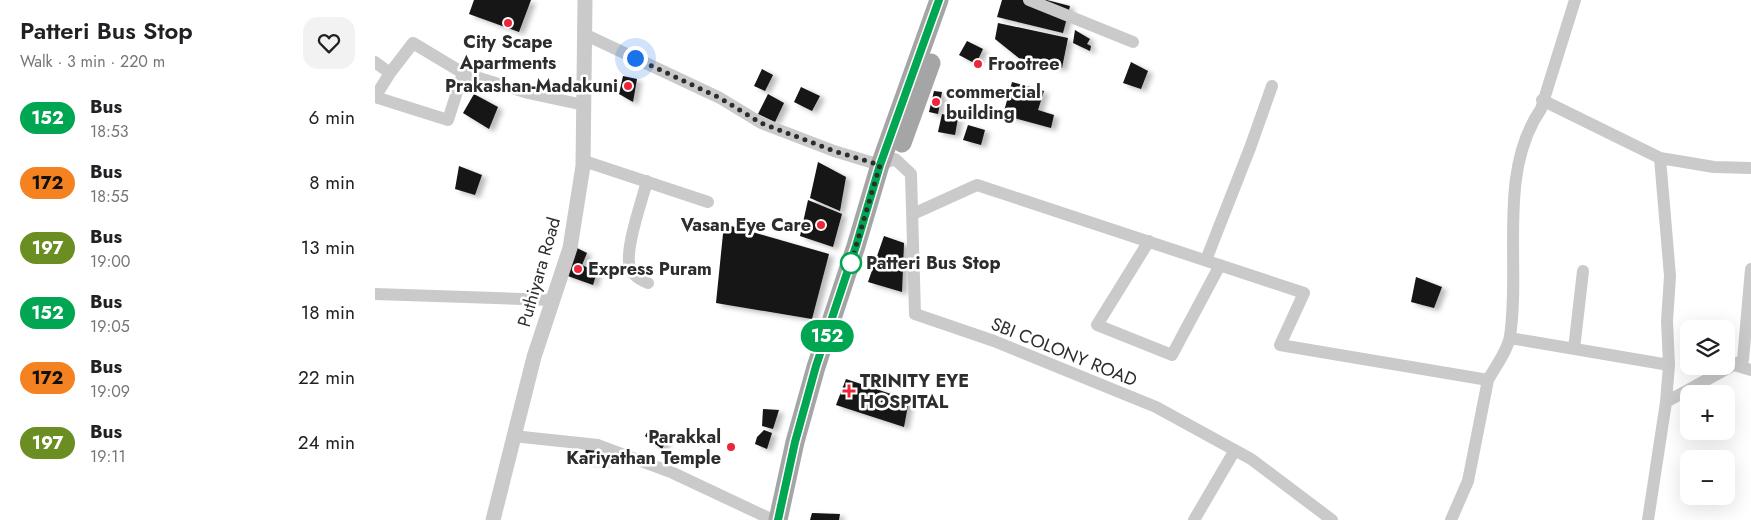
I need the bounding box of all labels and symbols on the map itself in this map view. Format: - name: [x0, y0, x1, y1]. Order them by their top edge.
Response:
- marker: City Scape Apartments: [502, 17, 514, 29]
- place label: City Scape Apartments: [459, 29, 556, 76]
- your location: [623, 46, 648, 71]
- place label: Frootree: [988, 51, 1059, 77]
- marker: Frootree: [972, 58, 984, 70]
- place label: Prakashan-Madakuni: [445, 73, 618, 99]
- place label: commercial building: [946, 79, 1041, 126]
- marker: Prakashan-Madakuni: [622, 80, 634, 92]
- marker: commercial building: [930, 96, 942, 108]
- place label: Vasan Eye Care: [680, 212, 811, 238]
- street label: Puthiyara Road: [511, 214, 567, 330]
- marker: Vasan Eye Care: [815, 219, 827, 231]
- place label: Patteri Bus Stop: [866, 250, 1001, 276]
- marker: Patteri Bus Stop: [840, 252, 862, 274]
- place label: Express Puram: [588, 256, 712, 282]
- marker: Express Puram: [572, 263, 584, 275]
- street label: SBI COLONY ROAD: [987, 311, 1141, 393]
- line badge: 152: [798, 320, 856, 352]
- place label: TRINITY EYE HOSPITAL: [860, 368, 969, 415]
- marker: TRINITY EYE HOSPITAL: [842, 384, 856, 398]
- place label: Parakkal Kariyathan Temple: [566, 424, 721, 471]
- marker: Parakkal Kariyathan Temple: [725, 441, 737, 453]

